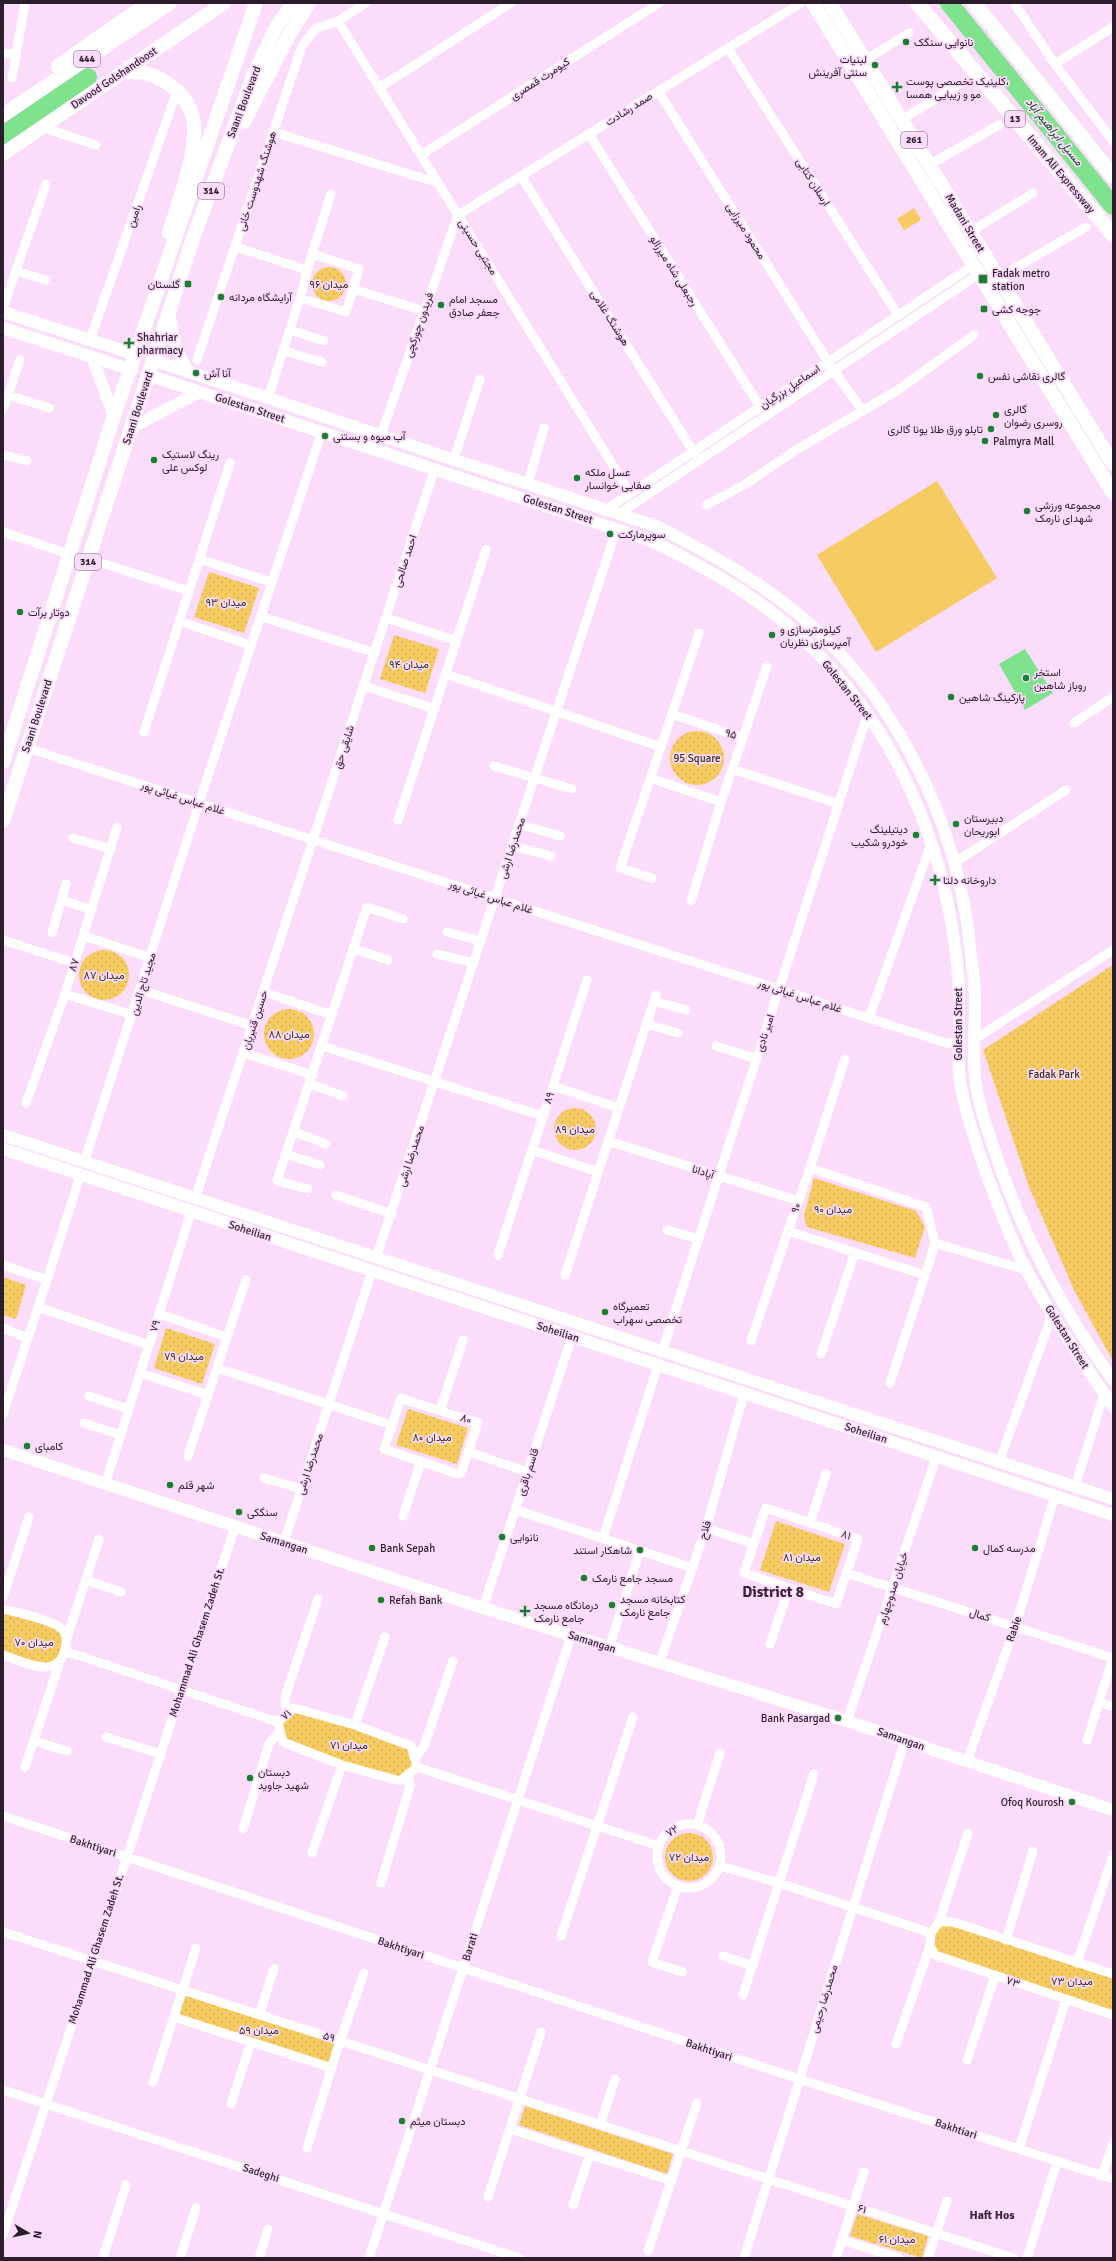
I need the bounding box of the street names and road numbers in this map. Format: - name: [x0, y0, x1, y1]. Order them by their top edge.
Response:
- street label: Davood Golshandoost: [68, 44, 160, 112]
- road number: 444: [74, 51, 100, 67]
- street label: کیومرث قمصری: [508, 55, 572, 103]
- street label: Saani Boulevard: [224, 64, 264, 140]
- street label: صمد رشادت: [603, 89, 655, 129]
- road number: 13: [1005, 111, 1025, 127]
- street label: هوشنگ شهدوست خانی: [235, 129, 279, 233]
- road number: 261: [901, 132, 927, 148]
- street label: Imam Ali Expressway: [1024, 132, 1098, 217]
- street label: ارسلان کتابی: [793, 156, 833, 208]
- road number: 314: [198, 183, 224, 199]
- street label: Madani Street: [942, 191, 988, 255]
- street label: محمود میرزایی: [723, 200, 769, 262]
- street label: رامین: [124, 202, 144, 229]
- street label: مجتبی حسینی: [456, 217, 500, 277]
- street label: رجبعلی شاه میرزالو: [647, 233, 701, 309]
- street label: هوشنگ غلامی: [588, 288, 632, 349]
- street label: فریدون چورکچی: [402, 291, 437, 360]
- street label: اسماعیل بزرگیان: [758, 362, 822, 412]
- street label: Saani Boulevard: [120, 370, 156, 446]
- street label: Golestan Street: [213, 391, 287, 425]
- street label: Golestan Street: [521, 492, 595, 526]
- street label: احمد صالحی: [390, 533, 420, 589]
- road number: 314: [75, 554, 101, 570]
- street label: Golestan Street: [819, 658, 875, 722]
- street label: Saani Boulevard: [19, 678, 55, 754]
- street label: شایقی حق: [331, 723, 357, 770]
- street label: ۹۵: [723, 726, 739, 742]
- street label: غلام عباس غیاثی ‌پور: [138, 778, 227, 819]
- street label: محمدرضا ارشی: [496, 815, 528, 881]
- street label: غلام عباس غیاثی ‌پور: [446, 877, 535, 918]
- street label: مجید تاج الدین: [127, 951, 160, 1017]
- street label: ۸۷: [66, 956, 82, 973]
- street label: غلام عباس غیاثی ‌پور: [755, 976, 844, 1017]
- street label: Golestan Street: [952, 987, 965, 1060]
- street label: حسین قنبریان: [239, 989, 271, 1051]
- street label: امیر نادی: [753, 1013, 777, 1053]
- street label: ۸۹: [541, 1090, 557, 1106]
- street label: محمدرضا ارشی: [395, 1123, 427, 1189]
- street label: آپادانا: [690, 1162, 717, 1183]
- street label: ۹۰: [788, 1201, 804, 1215]
- street label: Soheilian: [227, 1218, 273, 1244]
- street label: Golestan Street: [1042, 1303, 1092, 1371]
- street label: ۷۹: [147, 1318, 163, 1334]
- street label: Soheilian: [535, 1319, 581, 1345]
- street label: ۸۰: [459, 1411, 473, 1427]
- street label: Soheilian: [843, 1420, 889, 1446]
- street label: محمدرضا ارشی: [294, 1431, 326, 1497]
- street label: قاسم باقری: [514, 1447, 543, 1498]
- street label: فلاح: [696, 1519, 715, 1541]
- street label: ۸۱: [839, 1527, 853, 1543]
- street label: Samangan: [258, 1529, 310, 1557]
- street label: خیابان صدوچهارم: [875, 1550, 912, 1626]
- street label: Mohammad Ali Ghasem Zadeh St.: [167, 1565, 227, 1719]
- street label: کمال: [968, 1606, 992, 1624]
- street label: Rabie: [1004, 1614, 1024, 1644]
- street label: Samangan: [566, 1628, 618, 1656]
- street label: ۷۱: [278, 1707, 294, 1723]
- street label: Samangan: [876, 1725, 926, 1753]
- street label: ۷۲: [663, 1822, 681, 1840]
- street label: Bakhtiyari: [68, 1832, 118, 1860]
- street label: Mohammad Ali Ghasem Zadeh St.: [66, 1872, 126, 2026]
- street label: Barati: [459, 1931, 481, 1963]
- street label: Bakhtiyari: [376, 1934, 426, 1962]
- street label: محمدرضا رحیمی: [807, 1963, 841, 2035]
- street label: ۷۳: [1004, 1974, 1022, 1990]
- street label: ۵۹: [321, 2029, 337, 2045]
- street label: Bakhtiyari: [684, 2036, 734, 2064]
- street label: Bakhtiari: [933, 2116, 979, 2142]
- street label: Sadeghi: [241, 2161, 281, 2185]
- street label: ۶۱: [856, 2202, 868, 2216]

